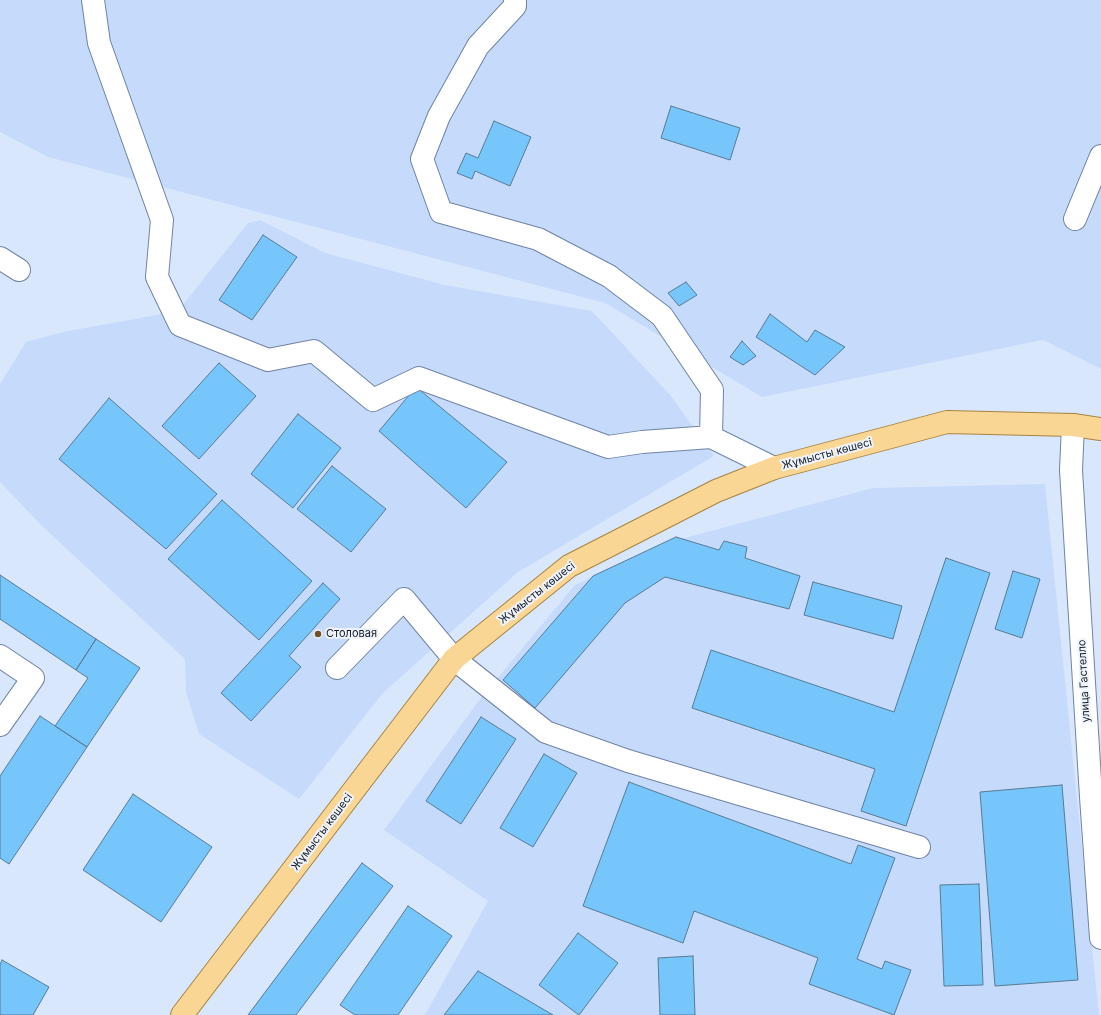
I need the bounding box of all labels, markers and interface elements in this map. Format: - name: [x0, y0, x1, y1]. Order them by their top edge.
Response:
- street label: Жұмысты көшесі: [780, 436, 874, 472]
- street label: Жұмысты көшесі: [496, 559, 578, 627]
- place label: Столовая: [326, 627, 377, 641]
- marker: Столовая: [313, 629, 323, 639]
- street label: улица Гастелло: [1075, 639, 1093, 723]
- street label: Жұмысты көшесі: [289, 791, 355, 873]

